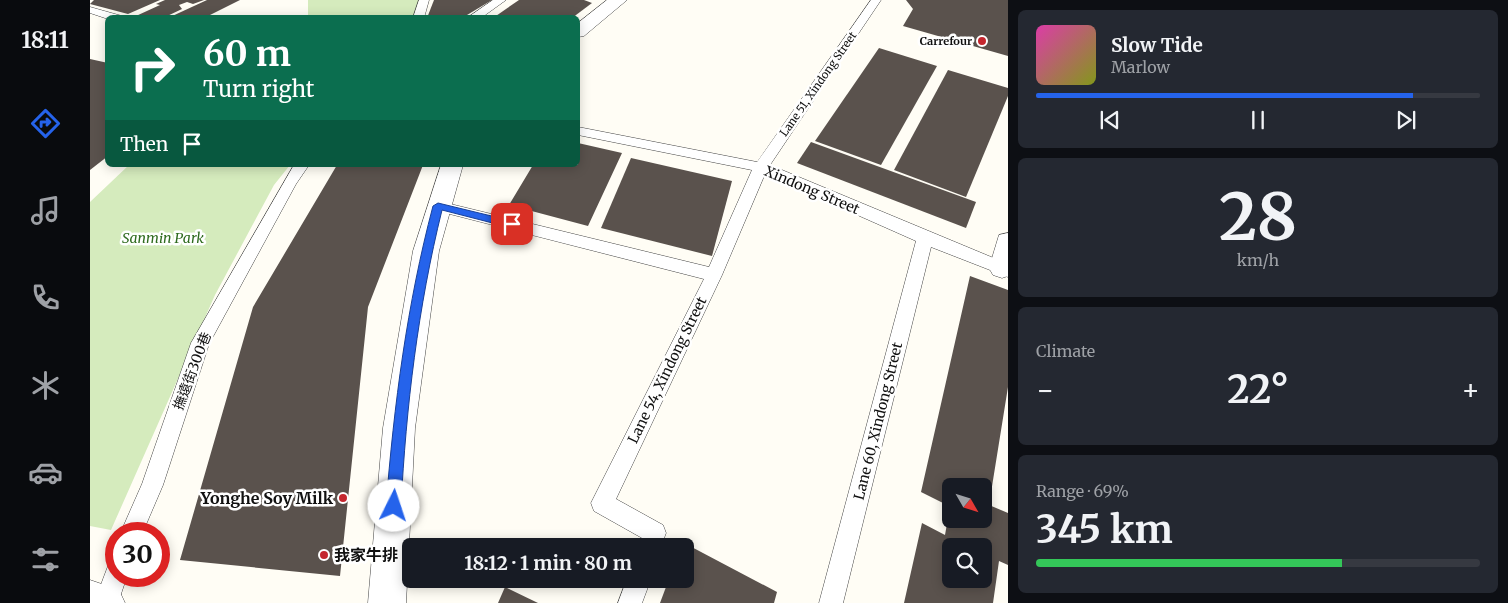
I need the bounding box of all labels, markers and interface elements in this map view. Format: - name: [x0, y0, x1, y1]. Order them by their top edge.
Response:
- text: 18:11: [21, 26, 69, 54]
- street label: Lane 51, Xindong Street: [777, 28, 860, 139]
- text: 60 m: [203, 32, 291, 76]
- text: Slow Tide: [1111, 33, 1203, 57]
- place label: Carrefour: [920, 34, 972, 48]
- icon: right: [120, 35, 185, 100]
- marker: Carrefour: [976, 35, 988, 47]
- text: Marlow: [1111, 57, 1170, 77]
- text: Turn right: [203, 75, 314, 103]
- icon: directions: [28, 106, 63, 141]
- icon: previous: [1096, 106, 1124, 134]
- icon: pause: [1244, 106, 1272, 134]
- icon: next: [1392, 106, 1420, 134]
- icon: arrive: [178, 130, 206, 158]
- text: Then: [120, 132, 168, 156]
- street label: Xindong Street: [762, 162, 863, 218]
- text: 28: [1219, 176, 1297, 258]
- icon: music: [28, 193, 63, 228]
- pin: [491, 203, 533, 245]
- icon: arrive: [498, 210, 526, 238]
- park label: Sanmin Park: [122, 229, 204, 247]
- text: km/h: [1237, 250, 1279, 270]
- icon: phone: [28, 280, 63, 315]
- street label: Lane 54, Xindong Street: [624, 293, 711, 446]
- street label: 撫遠街300巷: [169, 329, 215, 413]
- street label: Lane 60, Xindong Street: [850, 340, 906, 502]
- text: Climate: [1036, 341, 1095, 361]
- text: 22°: [1227, 366, 1289, 413]
- icon: climate: [28, 368, 63, 403]
- text: −: [1036, 372, 1055, 408]
- text: +: [1461, 372, 1480, 408]
- icon: car: [28, 455, 63, 490]
- north arrow: [942, 478, 992, 528]
- map controls: [942, 478, 992, 588]
- position arrow: [367, 479, 419, 531]
- text: Range · 69%: [1036, 481, 1129, 501]
- place label: Yonghe Soy Milk: [200, 488, 334, 508]
- marker: Yonghe Soy Milk: [337, 492, 349, 504]
- text: 345 km: [1036, 506, 1173, 553]
- speed limit sign: 30: [105, 522, 170, 587]
- button: search: [942, 538, 992, 588]
- icon: filters: [28, 542, 63, 577]
- place label: 我家牛排: [334, 545, 398, 565]
- marker: 我家牛排: [318, 549, 330, 561]
- text: 18:12 · 1 min · 80 m: [464, 551, 632, 575]

